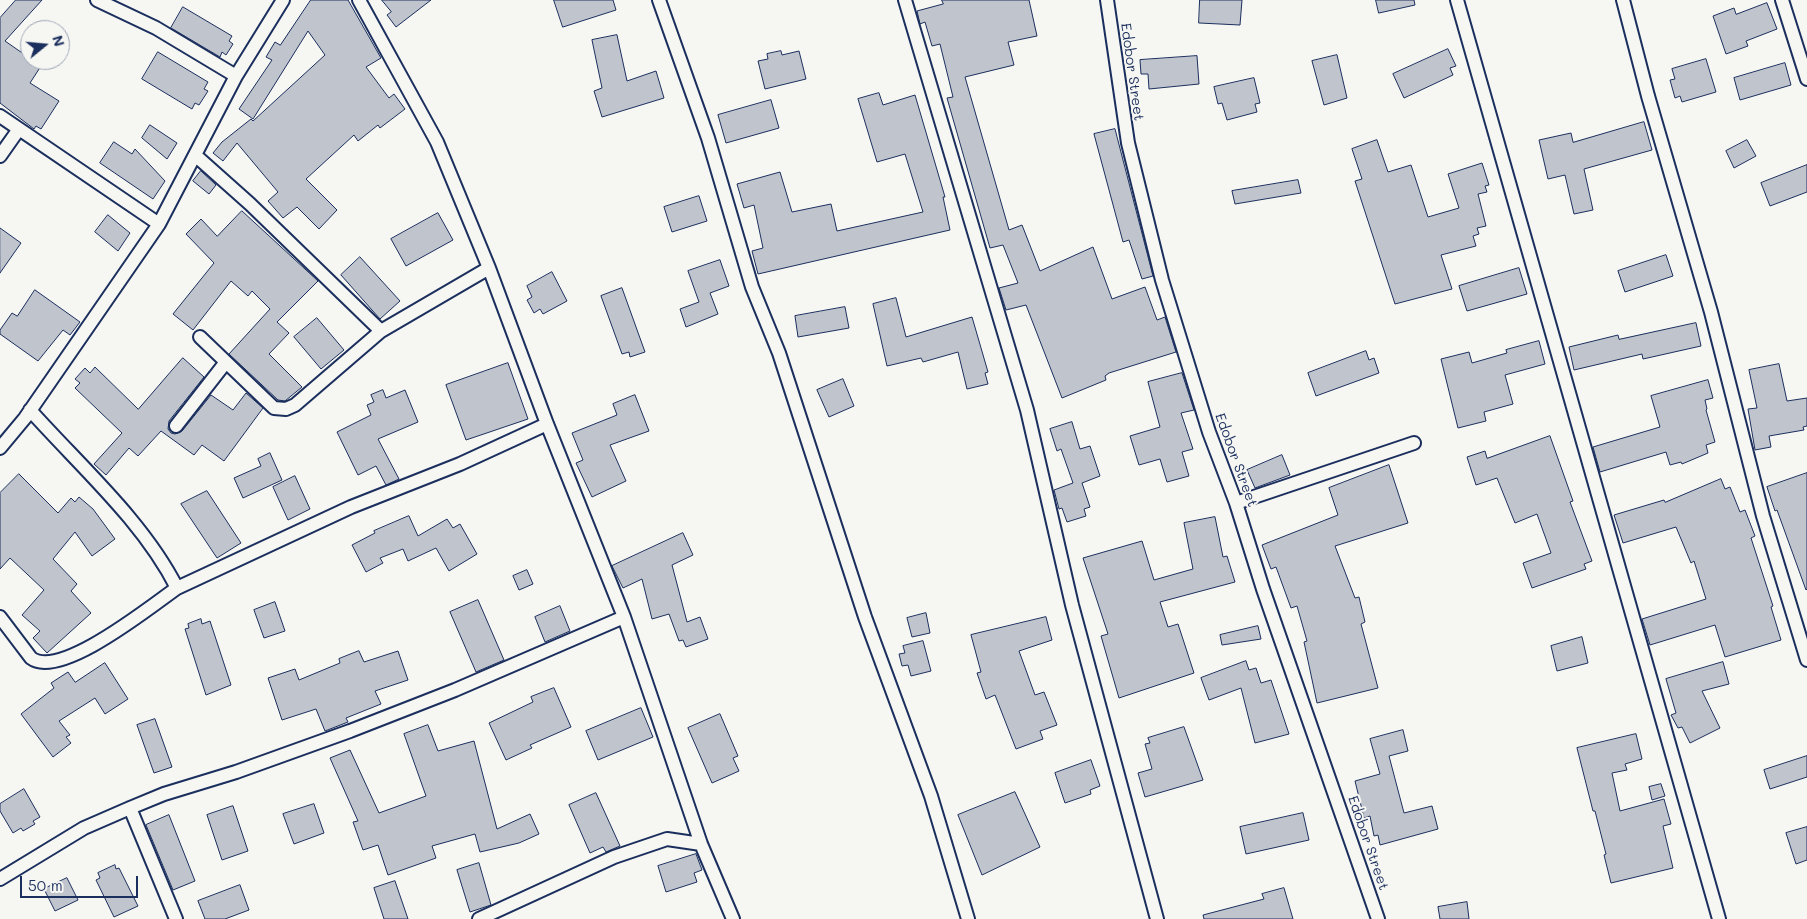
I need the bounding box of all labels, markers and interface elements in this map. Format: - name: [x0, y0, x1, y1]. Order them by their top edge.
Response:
- north arrow: [20, 20, 70, 70]
- street label: Edobor Street: [1117, 22, 1147, 122]
- text: N: [48, 33, 70, 49]
- street label: Edobor Street: [1211, 411, 1261, 509]
- street label: Edobor Street: [1344, 794, 1392, 892]
- scale bar: [22, 866, 140, 898]
- text: 50 m: [28, 875, 63, 895]

